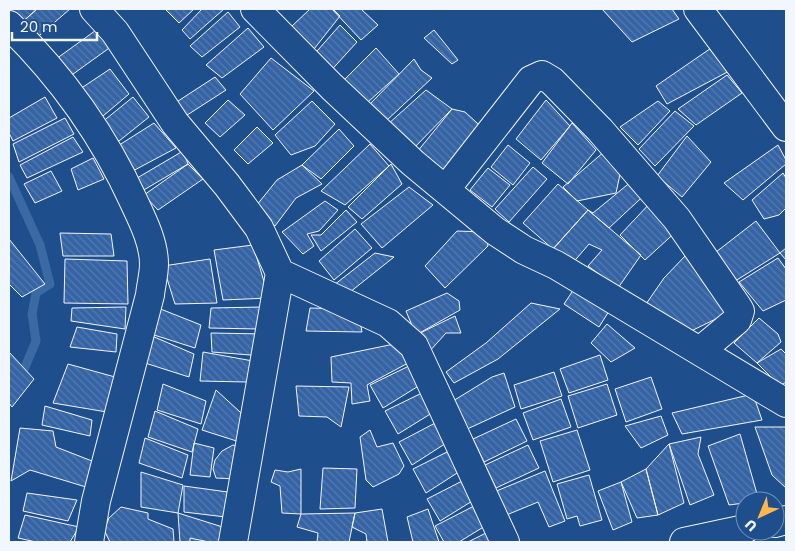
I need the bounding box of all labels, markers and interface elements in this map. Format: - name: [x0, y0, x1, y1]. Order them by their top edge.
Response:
- scale bar: [12, 10, 98, 42]
- text: 20 m: [20, 16, 58, 37]
- north arrow: [735, 491, 785, 541]
- text: U: [740, 515, 761, 536]

